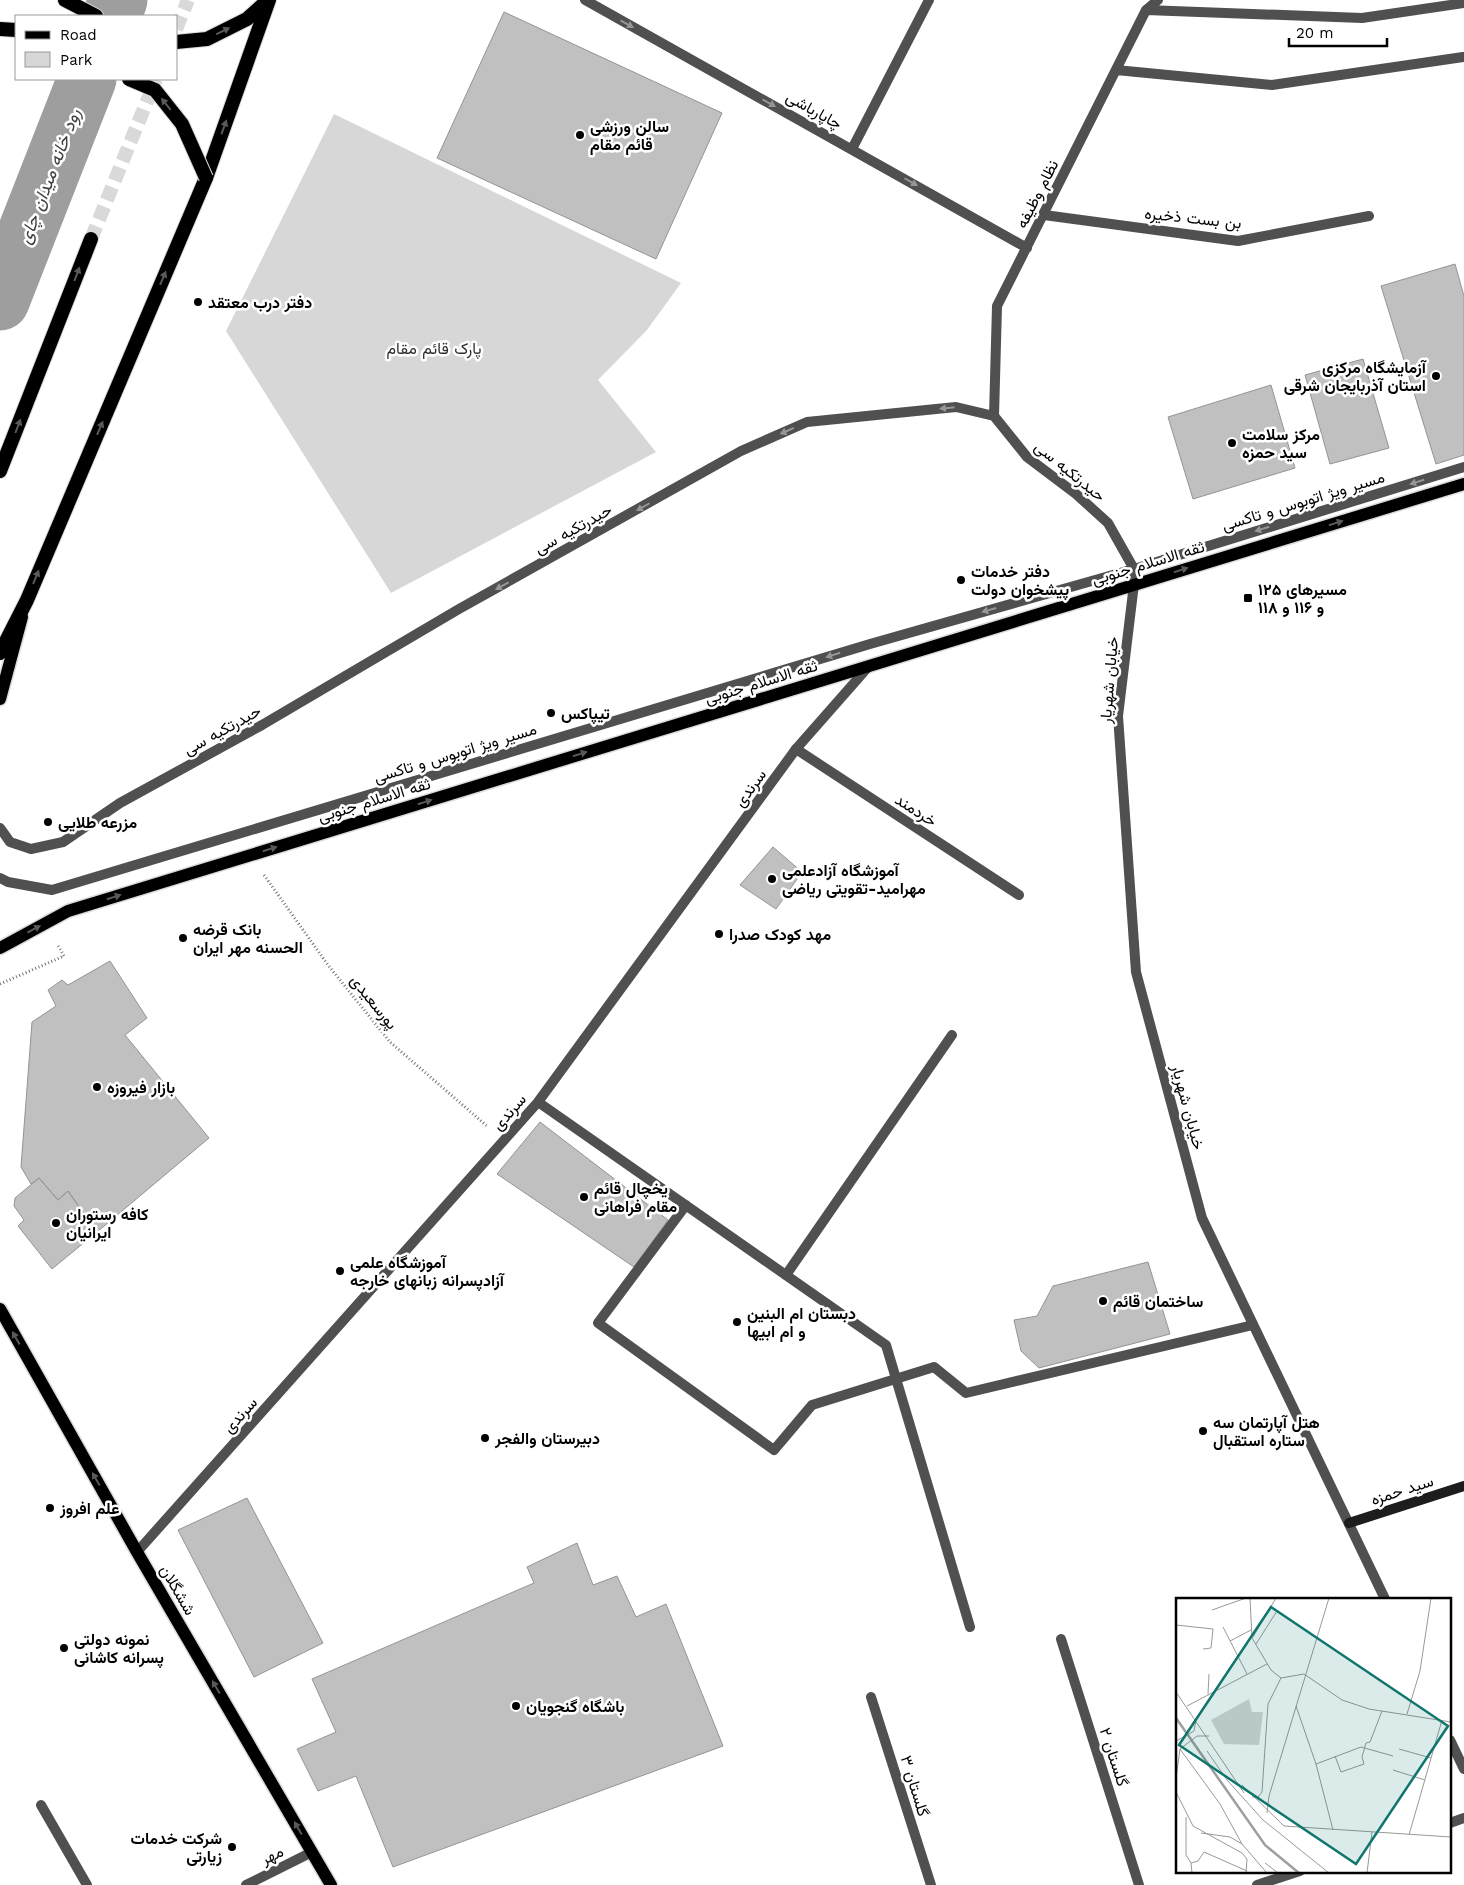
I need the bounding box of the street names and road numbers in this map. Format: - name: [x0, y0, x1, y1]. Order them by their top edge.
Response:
- street label: چاپارباشی: [782, 87, 846, 135]
- street label: نظام وظیفه: [1012, 157, 1063, 232]
- street label: بن بست ذخیره: [1143, 203, 1242, 234]
- street label: حیدرتکیه سی: [1030, 437, 1109, 506]
- street label: مسیر ویژ اتوبوس و تاکسی: [1219, 467, 1387, 536]
- street label: حیدرتکیه سی: [531, 500, 616, 559]
- street label: ثقه الاسلام جنوبی: [1089, 537, 1207, 590]
- street label: خیابان شهریار: [1096, 635, 1123, 725]
- street label: ثقه الاسلام جنوبی: [702, 656, 820, 709]
- street label: حیدرتکیه سی: [180, 701, 265, 760]
- street label: مسیر ویژ اتوبوس و تاکسی: [371, 719, 539, 788]
- street label: سرندی: [730, 765, 771, 811]
- street label: ثقه الاسلام جنوبی: [315, 774, 433, 827]
- street label: خردمند: [891, 790, 941, 831]
- street label: پورسعیدی: [345, 971, 402, 1034]
- street label: خیابان شهریار: [1166, 1061, 1209, 1152]
- street label: سرندی: [488, 1090, 531, 1135]
- street label: سرندی: [219, 1393, 262, 1438]
- street label: سید حمزه: [1368, 1471, 1436, 1510]
- street label: ششگلان: [156, 1562, 200, 1618]
- street label: گلستان ۲: [1096, 1725, 1132, 1789]
- street label: گلستان ۳: [897, 1753, 933, 1819]
- street label: مهر: [257, 1841, 287, 1870]

